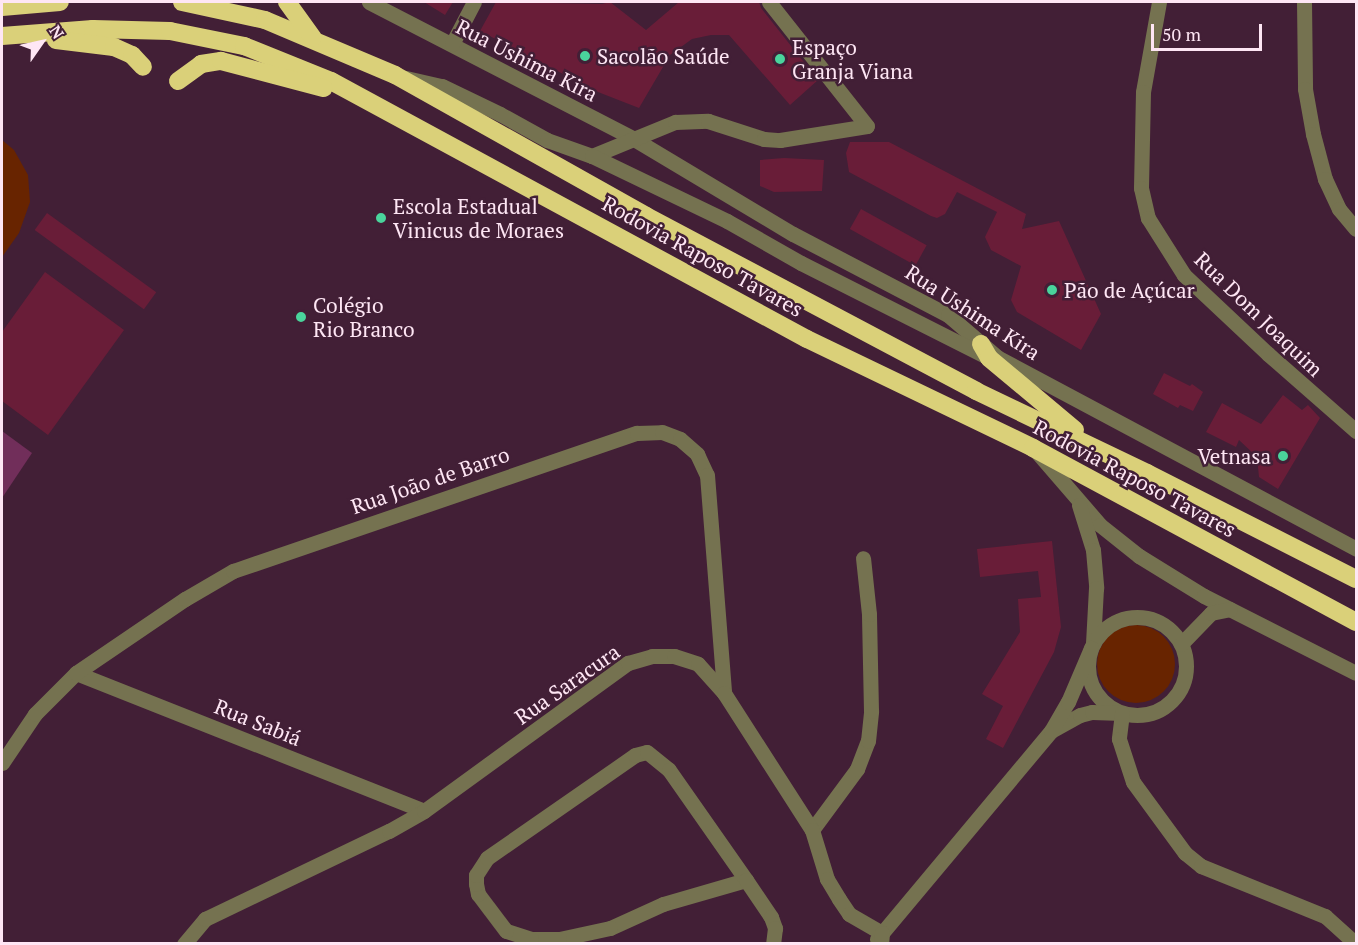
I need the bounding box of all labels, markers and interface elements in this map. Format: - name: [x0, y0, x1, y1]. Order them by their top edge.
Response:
- north arrow: [12, 12, 72, 72]
- scale bar: [1154, 12, 1265, 50]
- street label: Rua Ushima Kira: [452, 14, 602, 106]
- text: N: [44, 21, 69, 43]
- text: 50 m: [1162, 22, 1201, 46]
- place label: Espaço Granja Viana: [792, 34, 914, 84]
- place label: Sacolão Saúde: [597, 43, 730, 69]
- marker: Sacolão Saúde: [578, 49, 592, 63]
- marker: Espaço Granja Viana: [773, 52, 787, 66]
- street label: Rodovia Raposo Tavares: [598, 190, 808, 322]
- place label: Escola Estadual Vinicus de Moraes: [393, 193, 564, 243]
- marker: Escola Estadual Vinicus de Moraes: [374, 211, 388, 225]
- street label: Rua Dom Joaquim: [1190, 247, 1328, 381]
- street label: Rua Ushima Kira: [901, 259, 1045, 365]
- place label: Pão de Açúcar: [1064, 277, 1195, 303]
- marker: Pão de Açúcar: [1045, 283, 1059, 297]
- place label: Colégio Rio Branco: [313, 292, 414, 342]
- marker: Colégio Rio Branco: [294, 310, 308, 324]
- street label: Rodovia Raposo Tavares: [1030, 414, 1240, 542]
- street label: Rua João de Barro: [348, 441, 512, 519]
- place label: Vetnasa: [1197, 443, 1271, 469]
- marker: Vetnasa: [1276, 449, 1290, 463]
- street label: Rua Saracura: [510, 639, 624, 729]
- street label: Rua Sabiá: [211, 693, 305, 751]

